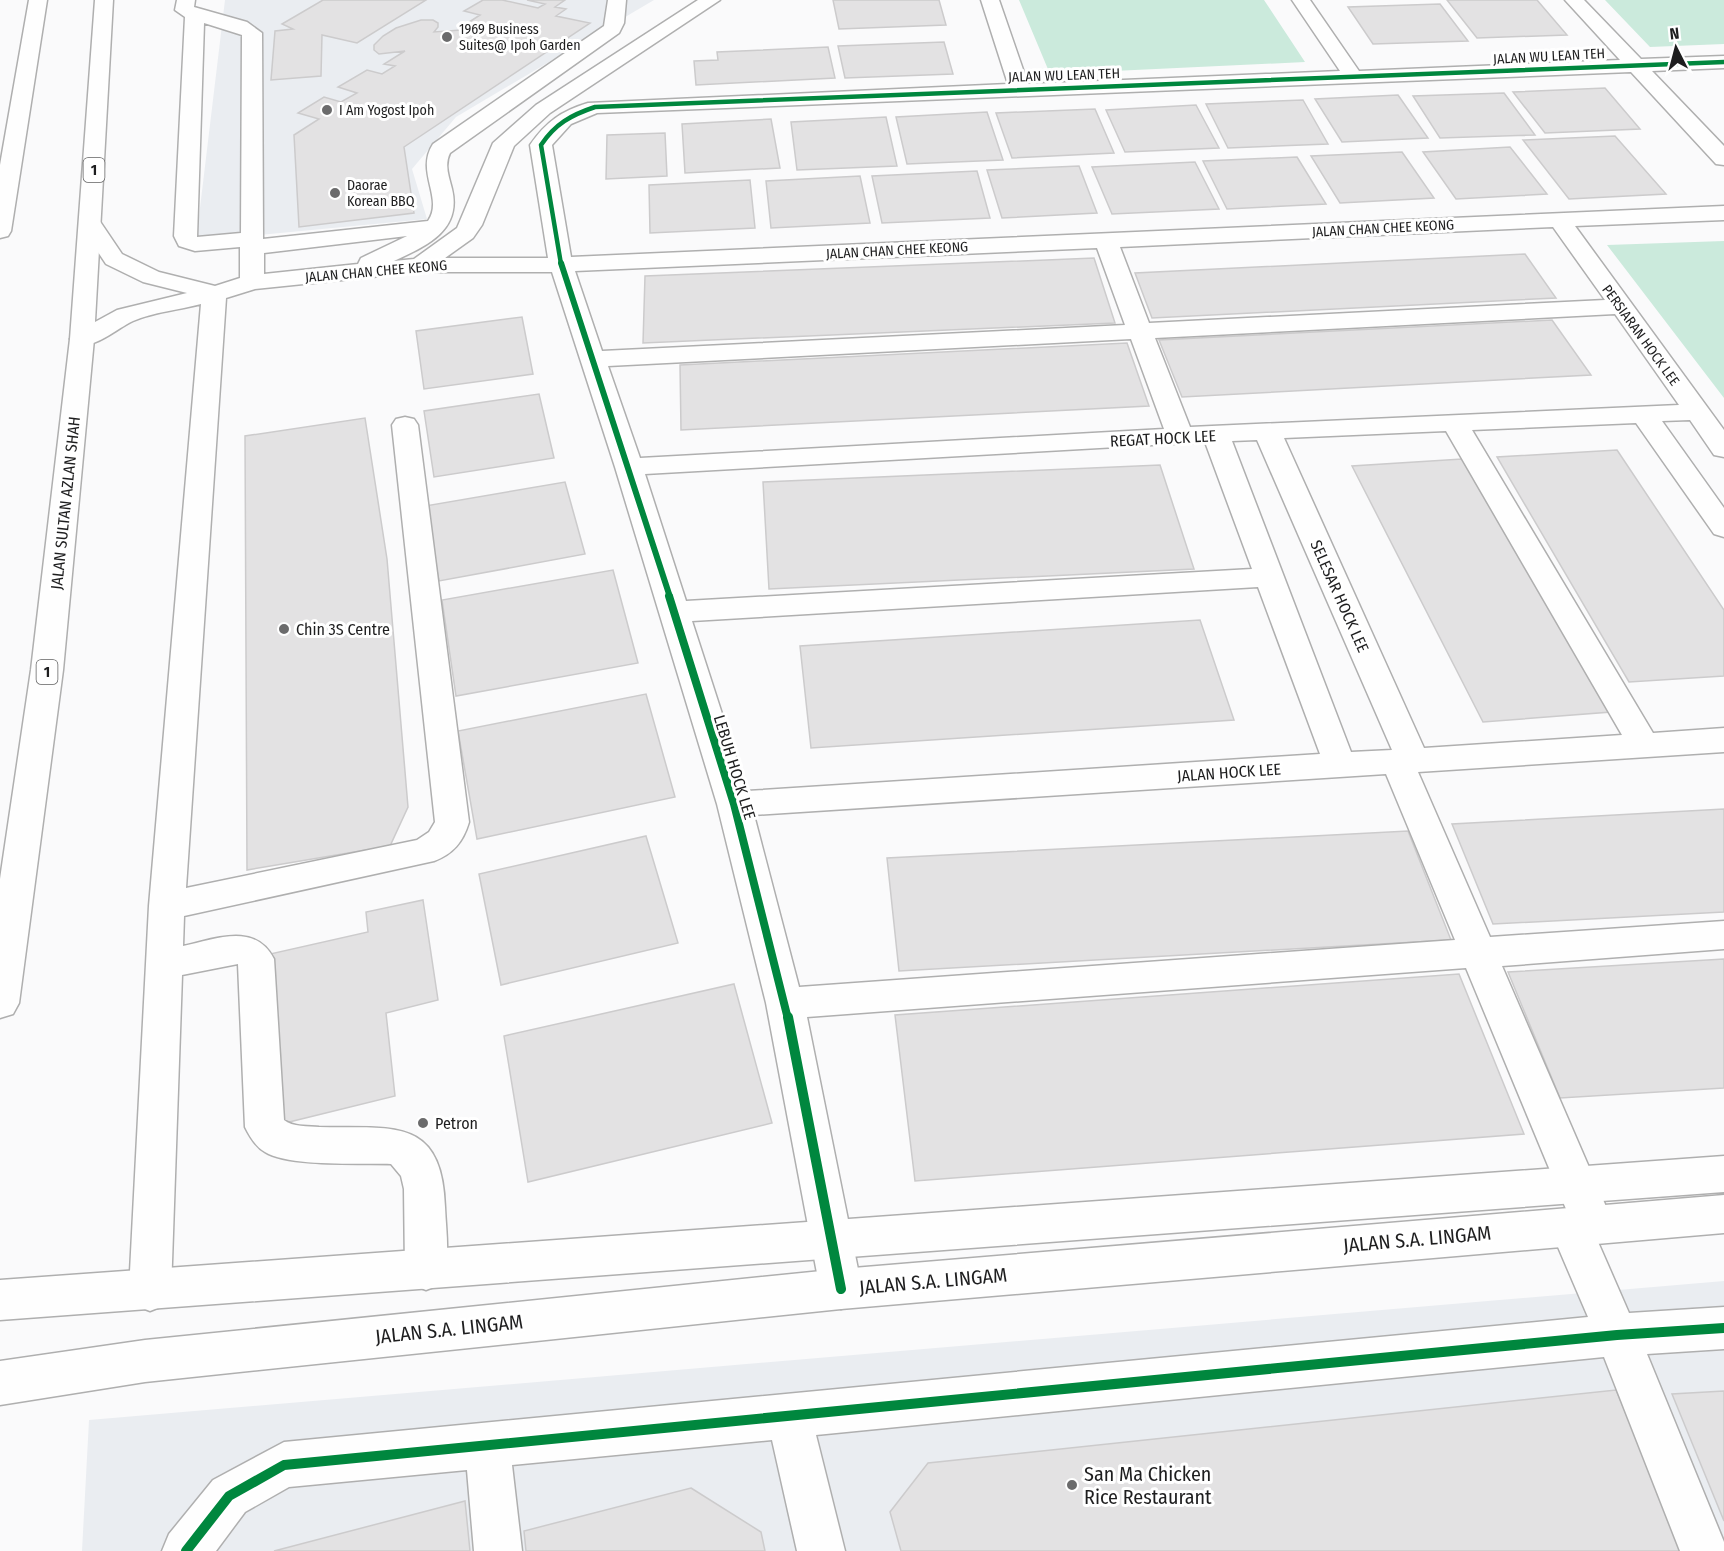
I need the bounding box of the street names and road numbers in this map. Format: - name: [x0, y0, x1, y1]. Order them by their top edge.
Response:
- street label: JALAN WU LEAN TEH: [1493, 45, 1605, 68]
- street label: JALAN WU LEAN TEH: [1008, 65, 1120, 86]
- road number: 1: [84, 158, 104, 182]
- street label: JALAN CHAN CHEE KEONG: [1311, 216, 1455, 241]
- street label: JALAN CHAN CHEE KEONG: [825, 238, 969, 263]
- street label: JALAN CHAN CHEE KEONG: [304, 257, 448, 286]
- street label: PERSIARAN HOCK LEE: [1598, 282, 1683, 389]
- street label: JALAN SULTAN AZLAN SHAH: [47, 415, 84, 591]
- street label: REGAT HOCK LEE: [1110, 426, 1217, 451]
- street label: SELESAR HOCK LEE: [1306, 537, 1373, 655]
- road number: 1: [36, 660, 57, 684]
- street label: LEBUH HOCK LEE: [710, 713, 759, 822]
- street label: JALAN HOCK LEE: [1177, 759, 1282, 786]
- street label: JALAN S.A. LINGAM: [1342, 1221, 1492, 1257]
- street label: JALAN S.A. LINGAM: [858, 1263, 1008, 1299]
- street label: JALAN S.A. LINGAM: [374, 1309, 524, 1349]

